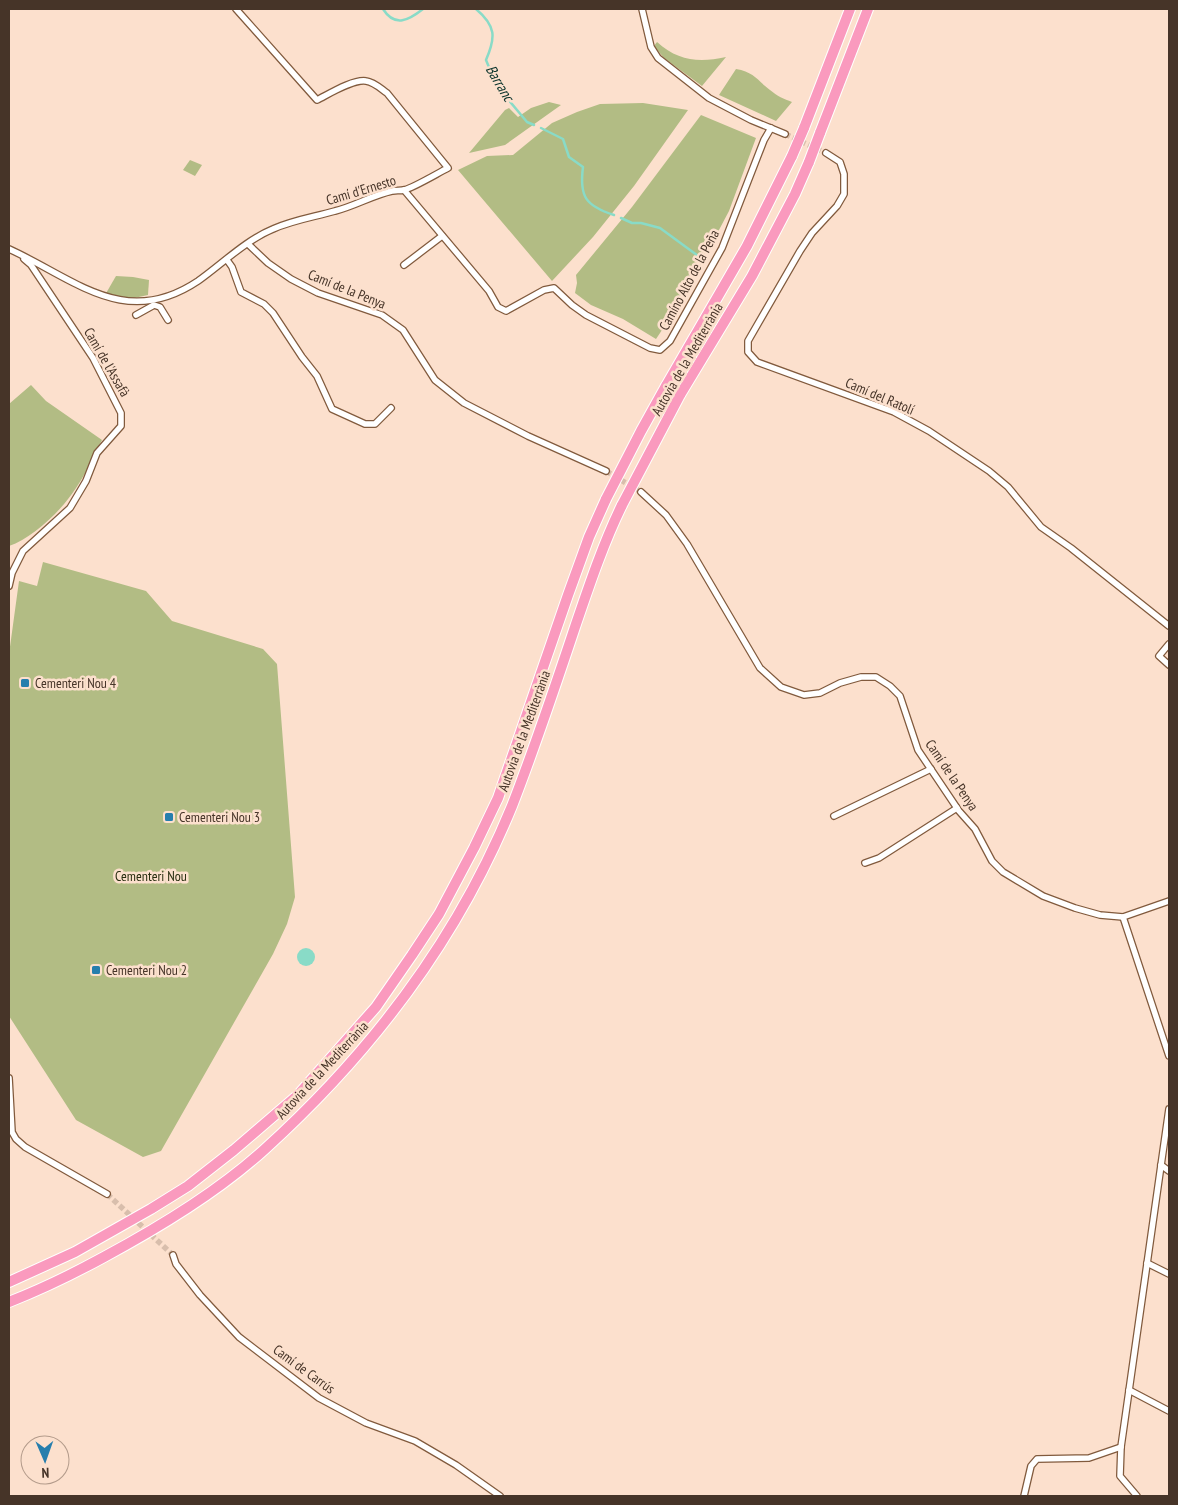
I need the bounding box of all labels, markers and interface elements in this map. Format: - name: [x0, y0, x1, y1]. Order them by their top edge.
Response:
- water label: Barranc: [482, 61, 519, 106]
- street label: Camí d'Ernesto: [324, 171, 398, 209]
- street label: Camíno Alto de la Peña: [655, 227, 723, 333]
- street label: Camí de la Penya: [305, 265, 389, 313]
- street label: Autovia de la Mediterrània: [647, 299, 727, 419]
- street label: Camí de l'Assafà: [80, 324, 134, 400]
- street label: Camí del Ratolí: [843, 373, 917, 419]
- street label: Autovia de la Mediterrània: [494, 668, 554, 794]
- place label: Cementeri Nou 4: [35, 674, 117, 692]
- marker: Cementeri Nou 4: [19, 677, 31, 689]
- street label: Camí de la Penya: [922, 736, 982, 814]
- place label: Cementeri Nou 3: [179, 808, 260, 826]
- marker: Cementeri Nou 3: [163, 811, 175, 823]
- park label: Cementeri Nou: [115, 867, 187, 885]
- place label: Cementeri Nou 2: [106, 961, 187, 979]
- marker: Cementeri Nou 2: [90, 964, 102, 976]
- street label: Autovia de la Mediterrània: [272, 1017, 372, 1123]
- street label: Camí de Carrús: [270, 1341, 339, 1398]
- north arrow: [20, 1435, 70, 1485]
- text: N: [41, 1464, 50, 1482]

